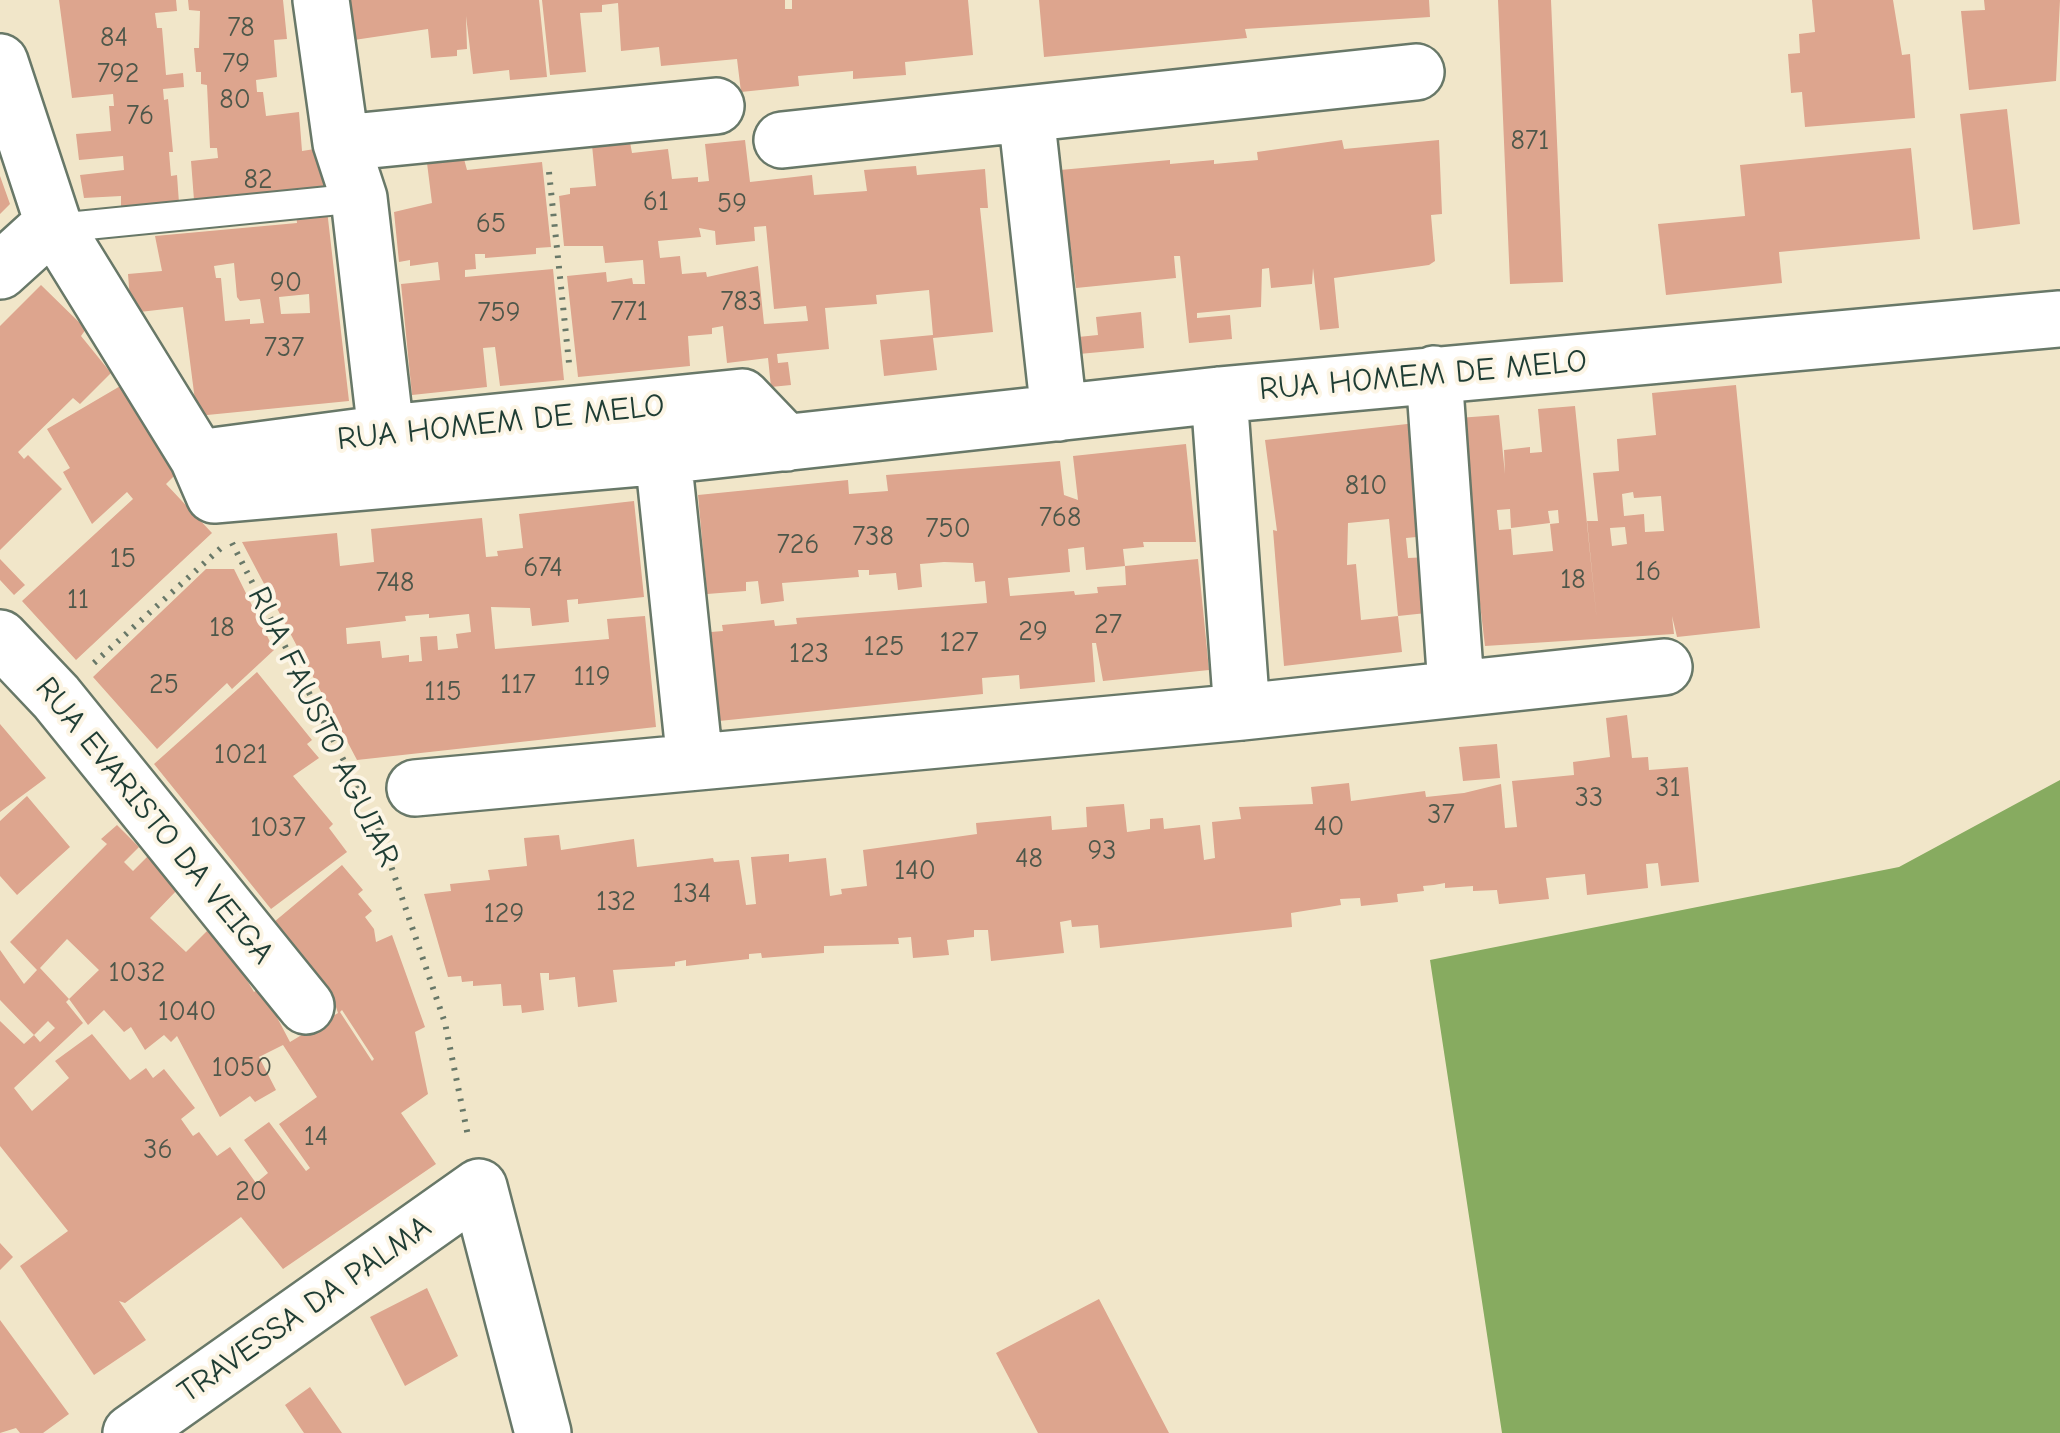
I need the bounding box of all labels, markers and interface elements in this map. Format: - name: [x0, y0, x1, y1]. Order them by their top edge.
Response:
- house number: 78: [227, 11, 255, 45]
- house number: 84: [100, 21, 128, 55]
- house number: 79: [222, 47, 250, 81]
- house number: 792: [97, 57, 139, 91]
- house number: 80: [219, 83, 251, 117]
- house number: 76: [126, 99, 154, 133]
- house number: 871: [1511, 124, 1549, 158]
- house number: 82: [243, 163, 273, 197]
- house number: 61: [643, 185, 669, 219]
- house number: 59: [717, 187, 747, 221]
- house number: 65: [476, 207, 506, 241]
- house number: 90: [270, 266, 302, 300]
- house number: 783: [720, 285, 762, 319]
- house number: 771: [610, 295, 648, 329]
- house number: 759: [477, 296, 521, 330]
- house number: 737: [264, 331, 304, 365]
- street label: RUA HOMEM DE MELO: [1257, 343, 1589, 409]
- street label: RUA HOMEM DE MELO: [335, 387, 667, 459]
- house number: 810: [1345, 469, 1387, 503]
- house number: 768: [1039, 501, 1081, 535]
- house number: 750: [925, 512, 971, 546]
- house number: 738: [852, 520, 894, 554]
- house number: 726: [776, 528, 820, 562]
- house number: 15: [110, 542, 136, 576]
- house number: 674: [523, 551, 563, 585]
- house number: 16: [1635, 555, 1661, 589]
- house number: 18: [1560, 563, 1586, 597]
- house number: 748: [376, 566, 414, 600]
- street label: RUA FAUSTO AGUIAR: [239, 581, 407, 873]
- house number: 11: [67, 583, 89, 617]
- house number: 27: [1094, 608, 1122, 642]
- house number: 18: [209, 611, 235, 645]
- house number: 29: [1018, 615, 1048, 649]
- house number: 127: [940, 626, 978, 660]
- house number: 125: [864, 630, 904, 664]
- house number: 123: [789, 637, 829, 671]
- house number: 119: [573, 660, 611, 694]
- house number: 25: [149, 668, 179, 702]
- house number: 117: [500, 668, 536, 702]
- street label: RUA EVARISTO DA VEIGA: [27, 670, 281, 972]
- house number: 115: [424, 675, 462, 709]
- house number: 1021: [214, 738, 268, 772]
- house number: 31: [1655, 771, 1681, 805]
- house number: 33: [1575, 781, 1603, 815]
- house number: 37: [1427, 798, 1455, 832]
- house number: 40: [1314, 810, 1344, 844]
- house number: 1037: [250, 811, 306, 845]
- house number: 93: [1087, 834, 1117, 868]
- house number: 48: [1015, 842, 1043, 876]
- house number: 140: [894, 854, 936, 888]
- house number: 134: [673, 877, 711, 911]
- house number: 132: [596, 885, 636, 919]
- house number: 129: [484, 897, 524, 931]
- house number: 1032: [109, 956, 165, 990]
- house number: 1040: [158, 995, 216, 1029]
- house number: 1050: [212, 1051, 272, 1085]
- house number: 14: [304, 1120, 328, 1154]
- house number: 36: [143, 1133, 173, 1167]
- house number: 20: [235, 1175, 267, 1209]
- street label: TRAVESSA DA PALMA: [171, 1208, 439, 1412]

